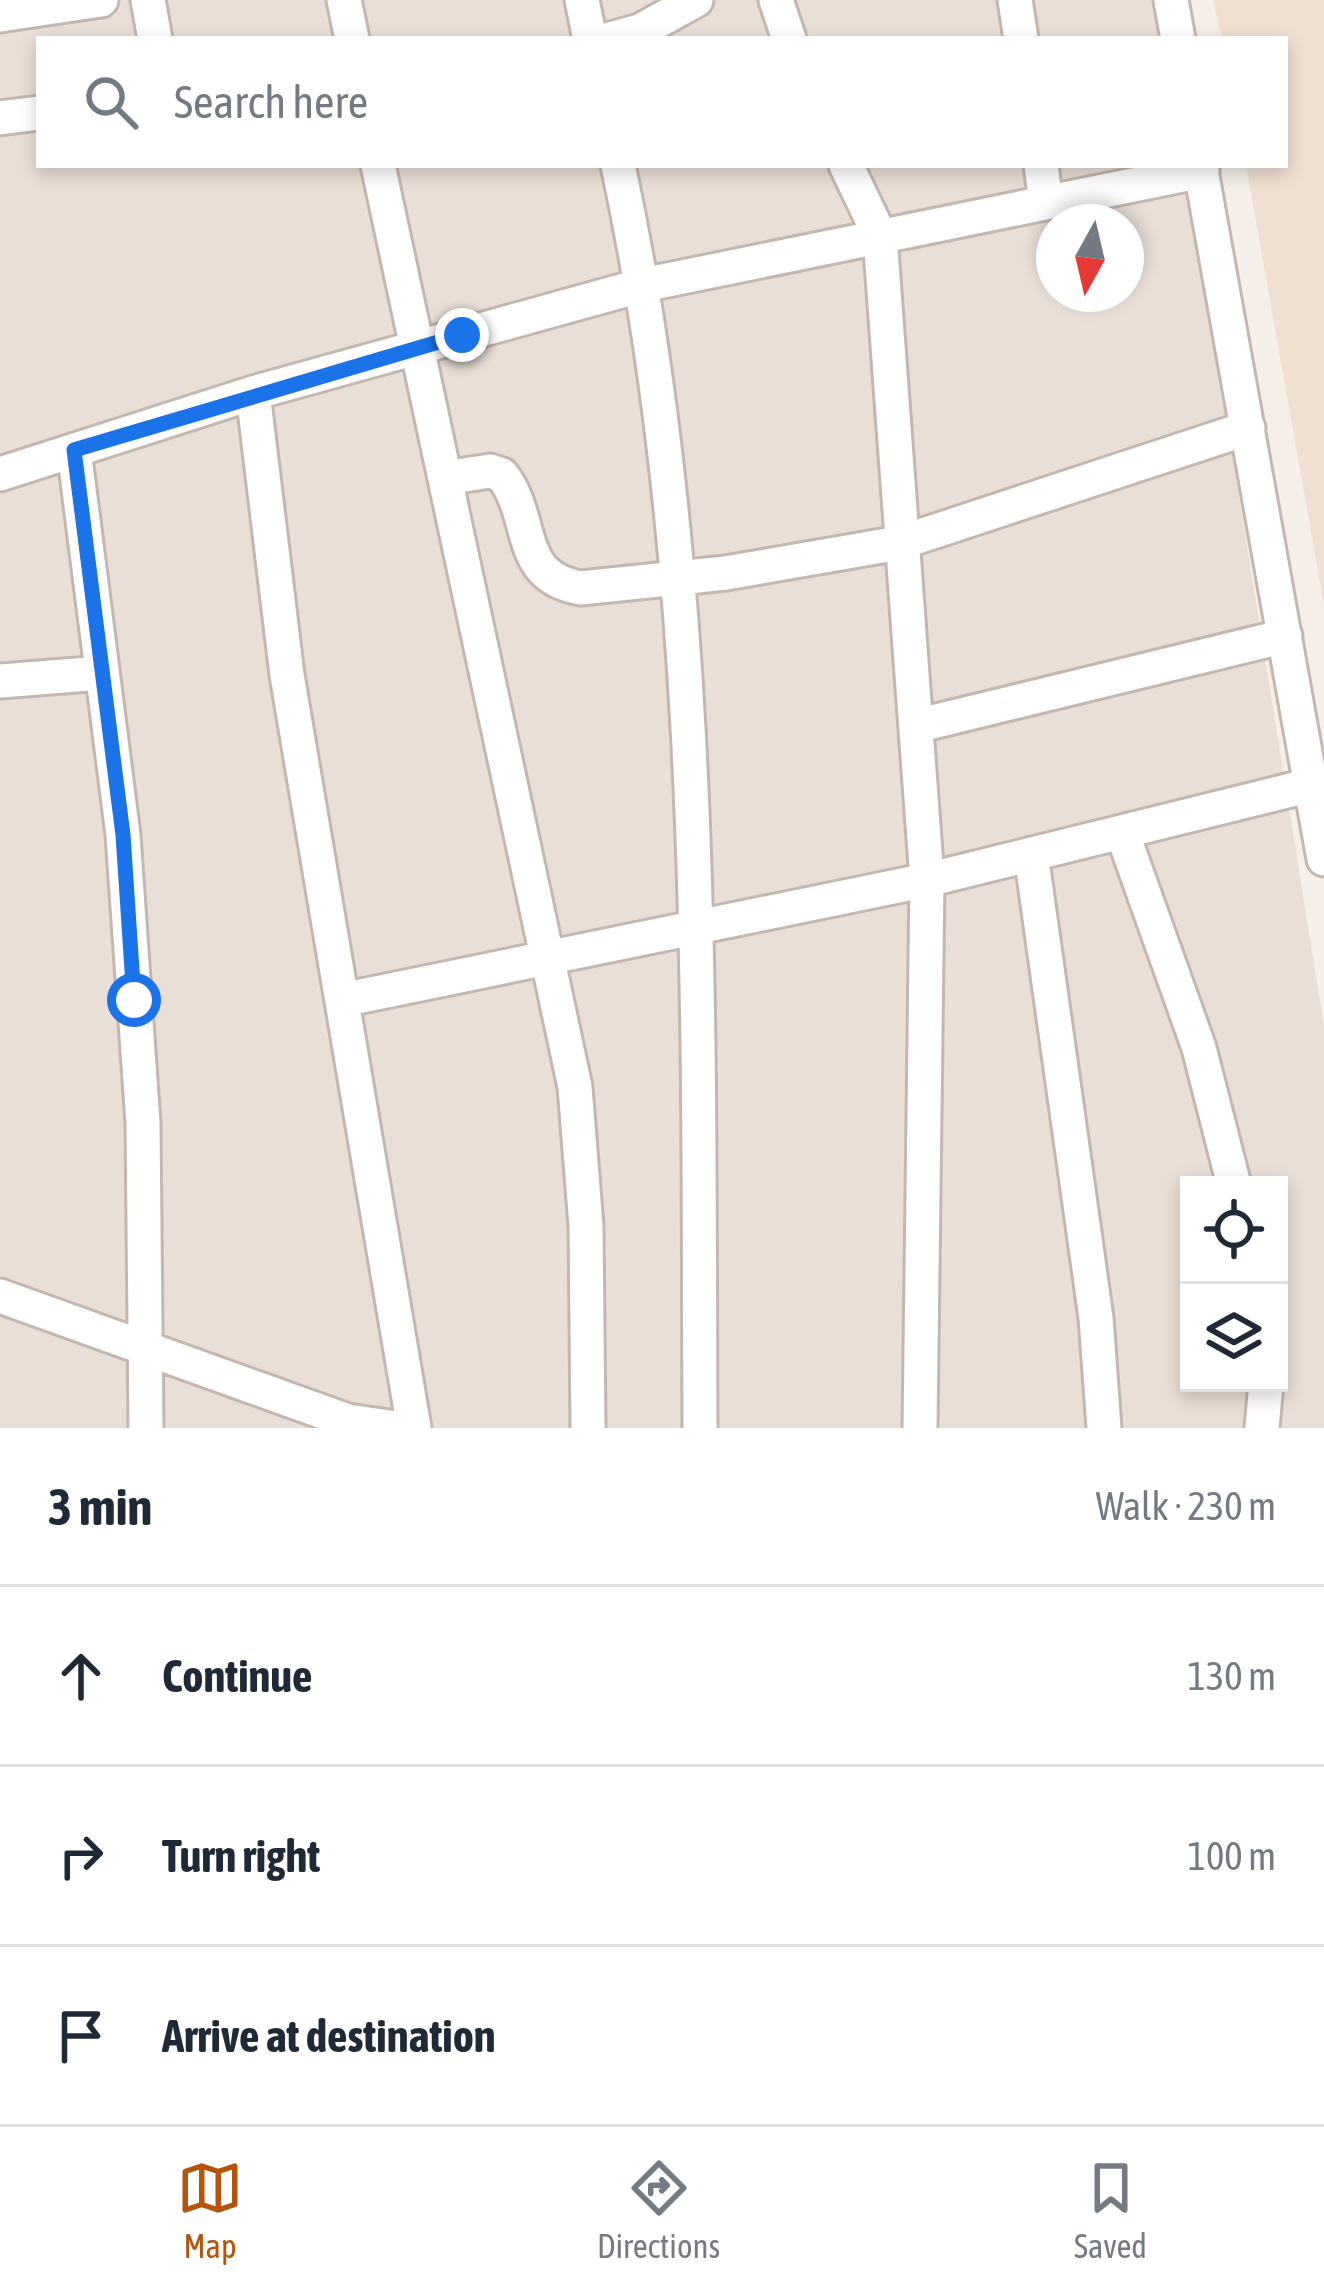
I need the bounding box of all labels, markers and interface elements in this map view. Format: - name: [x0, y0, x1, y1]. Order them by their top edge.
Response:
- search box: [36, 36, 1288, 168]
- icon: search: [78, 69, 144, 135]
- text: Search here: [174, 76, 368, 128]
- north arrow: [1036, 204, 1144, 312]
- route end: [435, 308, 489, 362]
- route start: [107, 973, 161, 1027]
- map controls: [1180, 1176, 1288, 1392]
- button: locate: [1180, 1176, 1288, 1284]
- button: layers: [1180, 1284, 1288, 1392]
- text: 3 min: [48, 1477, 152, 1536]
- text: Walk · 230 m: [1096, 1484, 1276, 1528]
- icon: ahead: [48, 1643, 114, 1709]
- text: Continue: [162, 1650, 313, 1702]
- text: 130 m: [1188, 1654, 1276, 1698]
- icon: right: [48, 1823, 114, 1889]
- text: Turn right: [162, 1830, 320, 1882]
- text: 100 m: [1188, 1834, 1276, 1878]
- icon: arrive: [48, 2003, 114, 2069]
- text: Arrive at destination: [162, 2010, 496, 2062]
- tab: Map: [177, 2155, 243, 2265]
- tab: Directions: [597, 2155, 720, 2265]
- tab: Saved: [1074, 2155, 1147, 2265]

